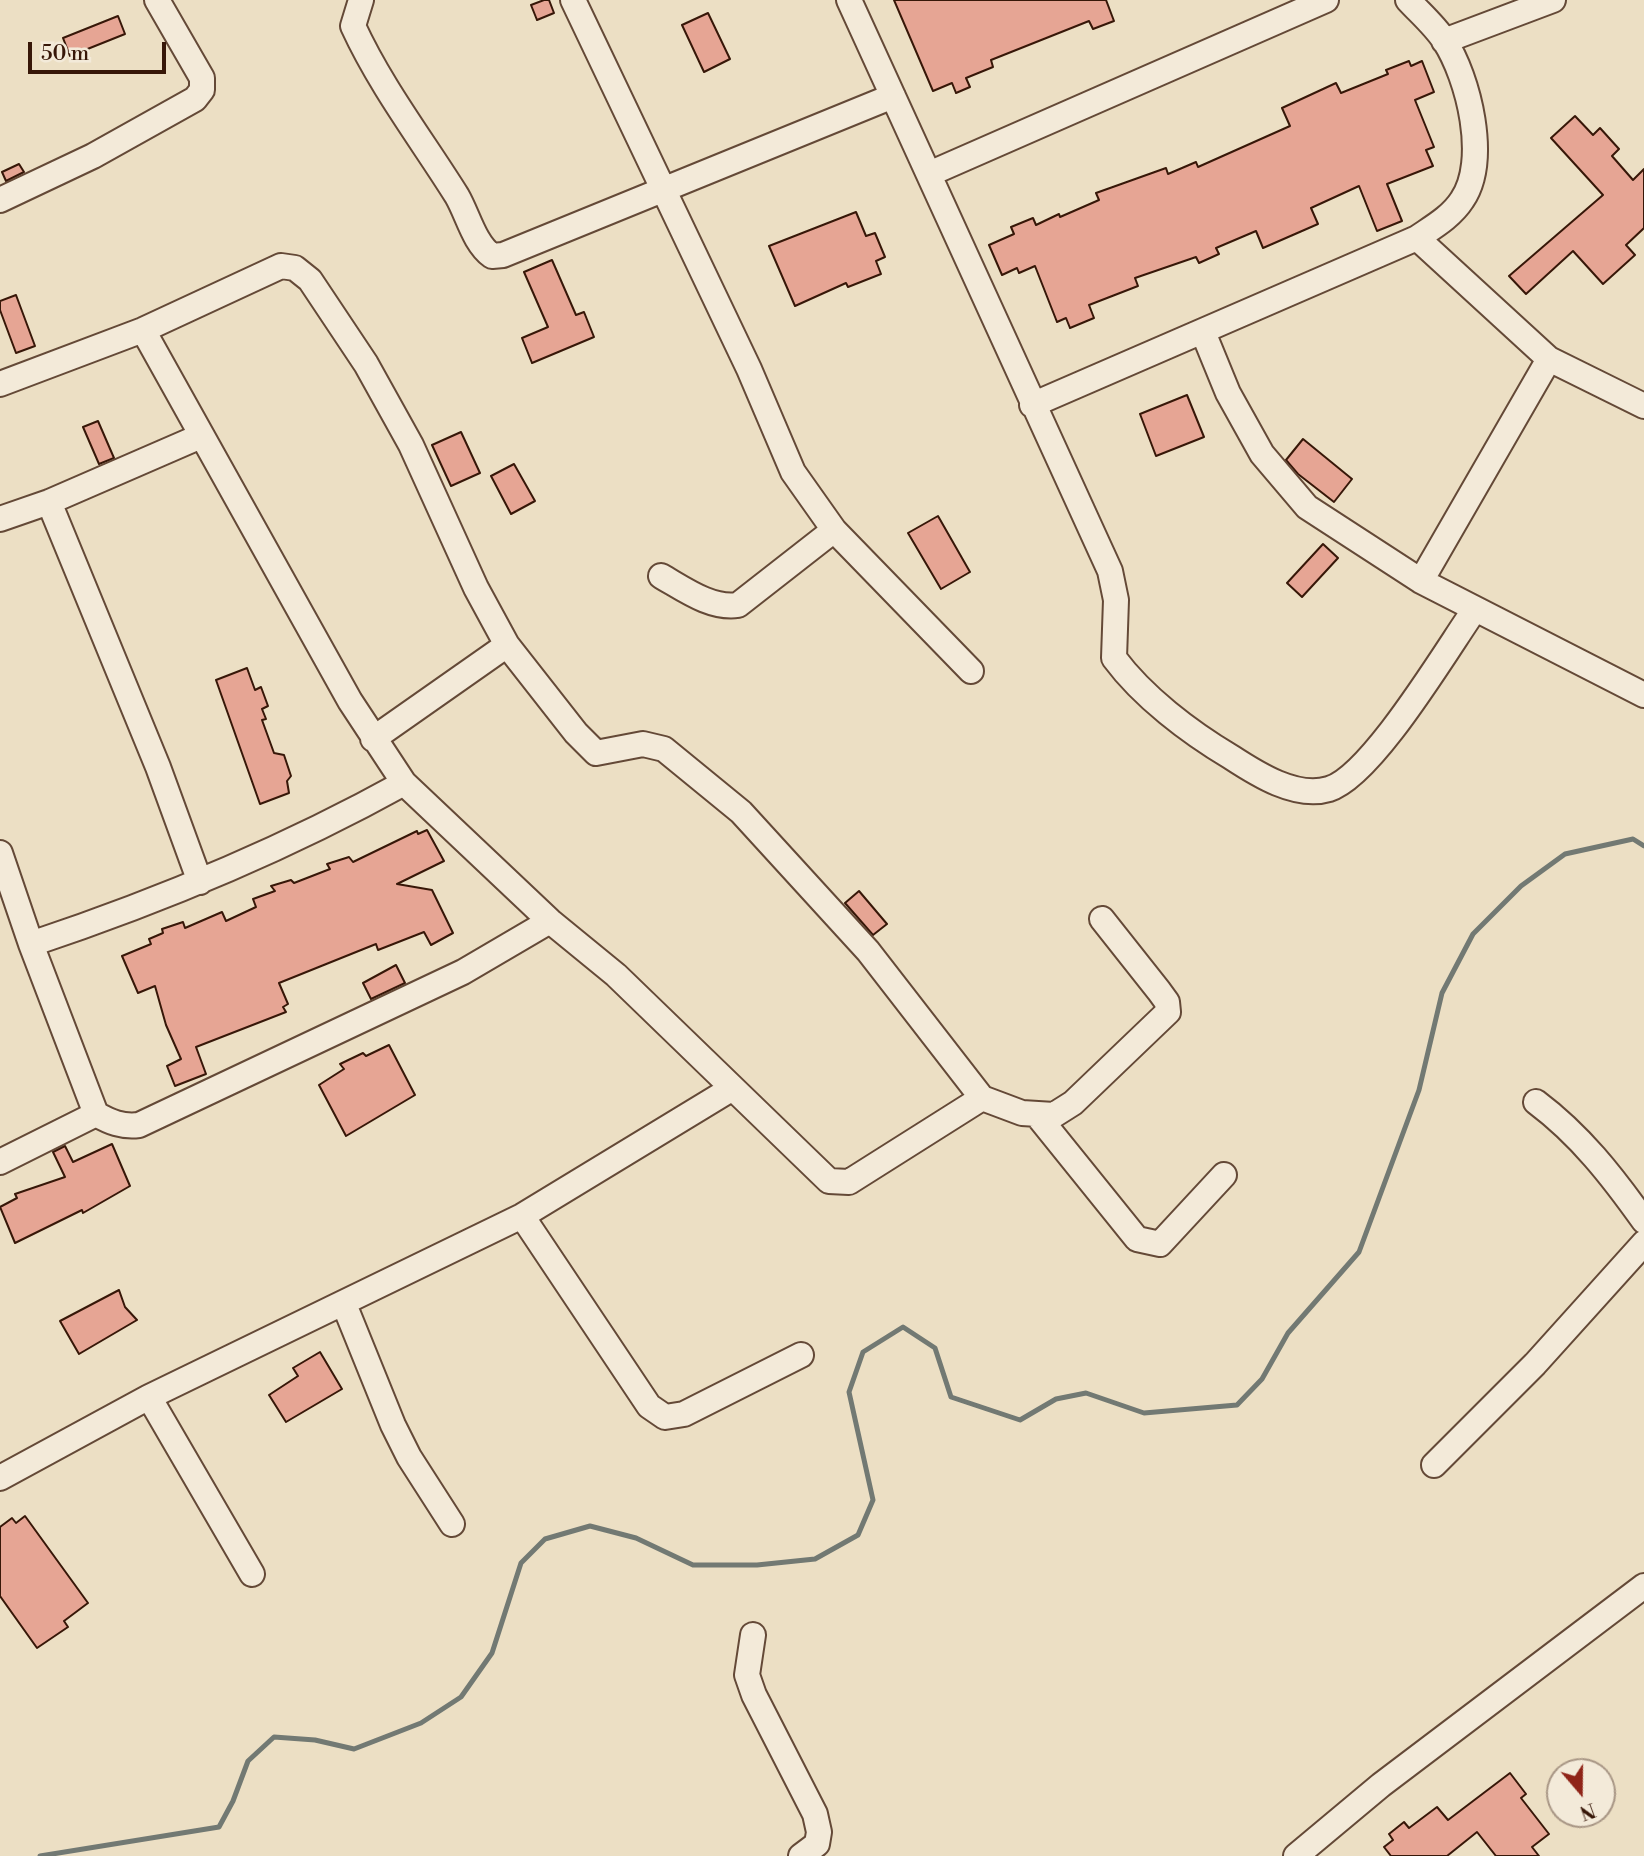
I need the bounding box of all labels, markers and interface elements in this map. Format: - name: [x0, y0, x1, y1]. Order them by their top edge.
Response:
- scale bar: [32, 28, 170, 72]
- text: 50 m: [41, 41, 89, 67]
- north arrow: [1546, 1758, 1616, 1828]
- text: N: [1576, 1797, 1599, 1825]

